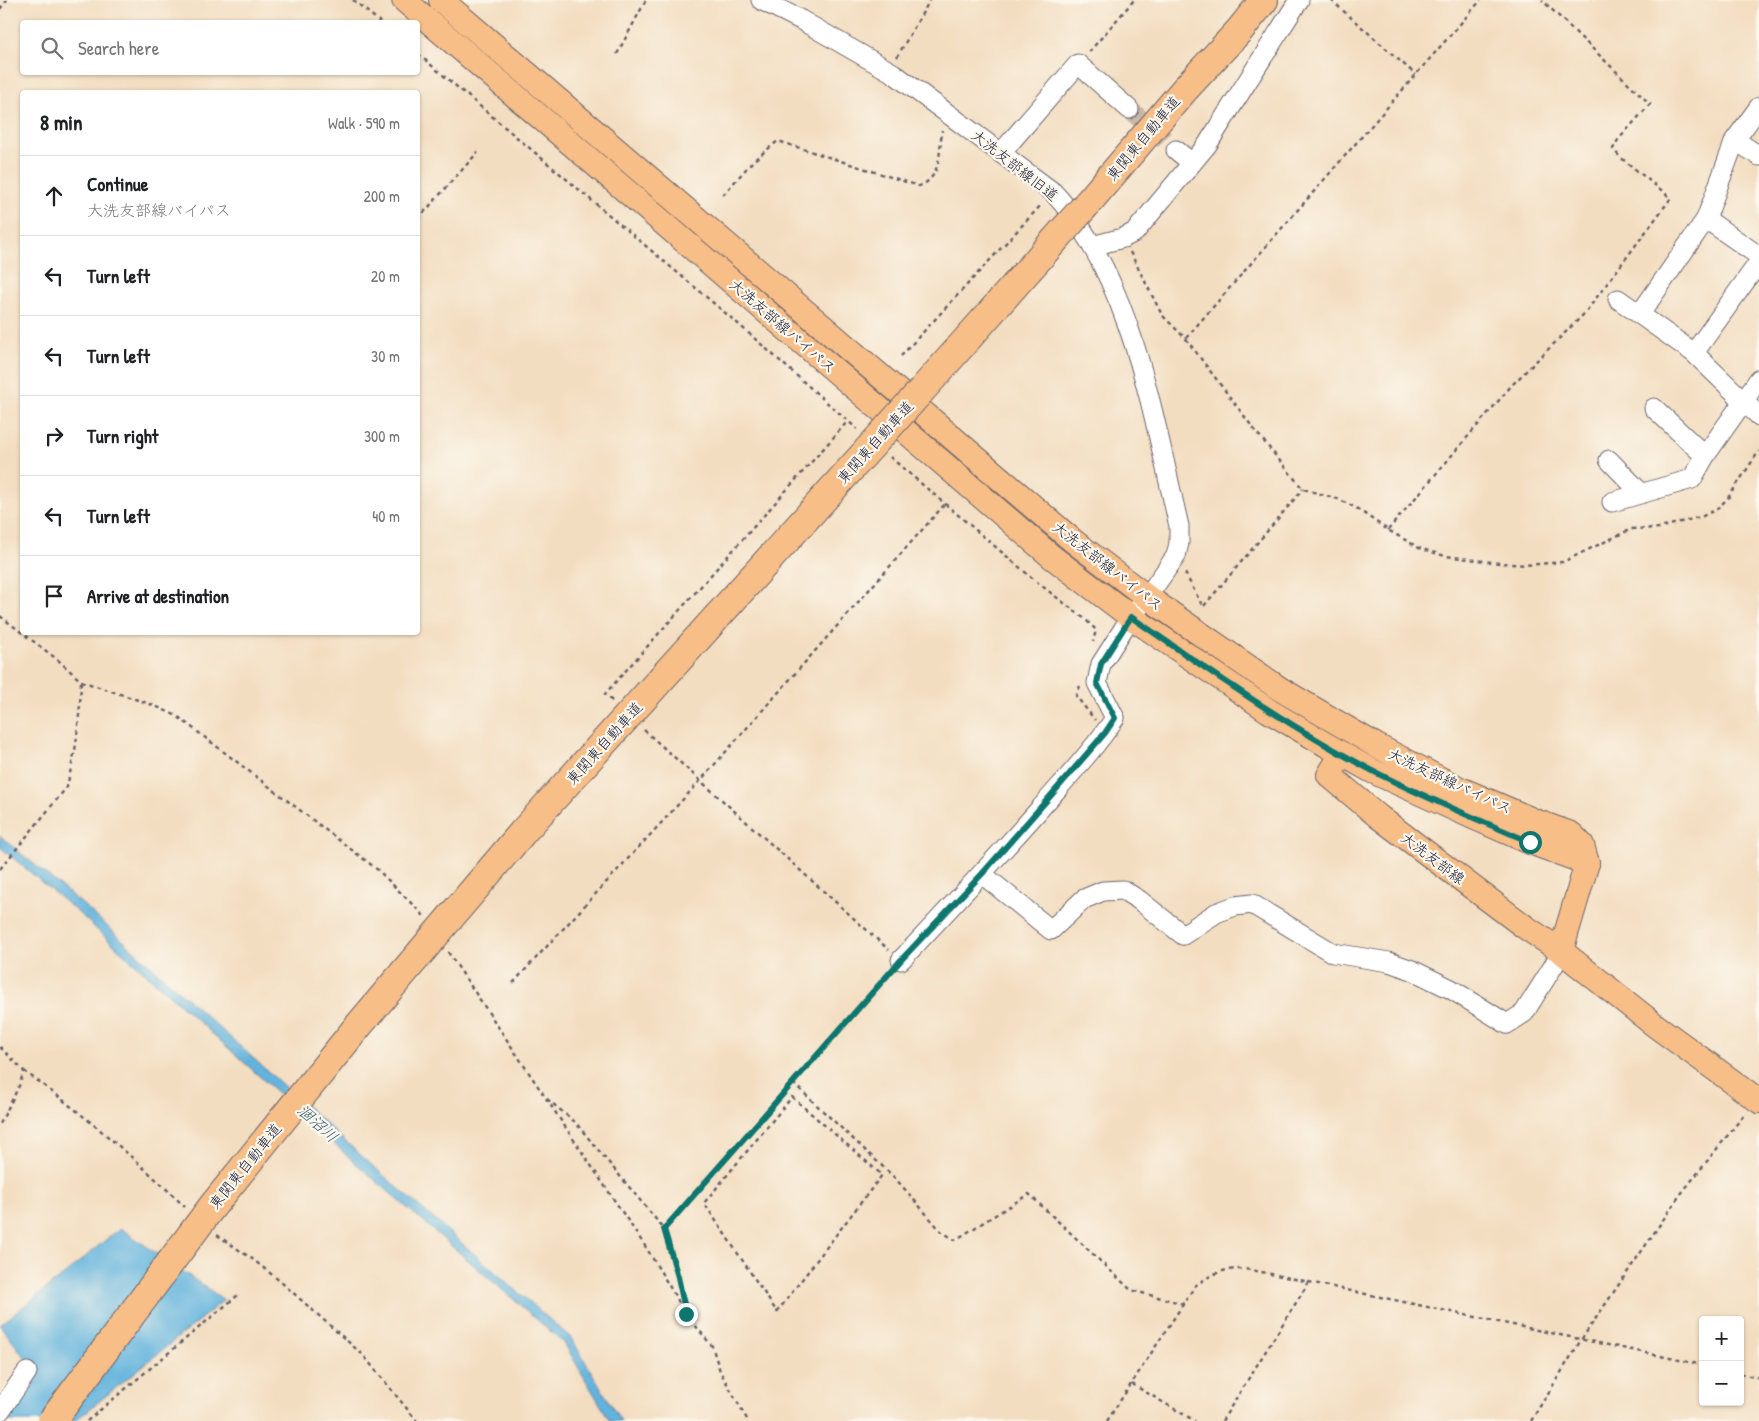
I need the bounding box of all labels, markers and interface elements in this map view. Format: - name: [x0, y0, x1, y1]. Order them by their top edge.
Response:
- search box: [20, 20, 420, 75]
- icon: search: [38, 34, 66, 62]
- text: Search here: [78, 35, 159, 61]
- street label: 東関東自動車道: [1101, 91, 1185, 185]
- text: 8 min: [40, 108, 82, 137]
- text: Walk · 590 m: [328, 112, 400, 134]
- street label: 大洗友部線旧道: [967, 124, 1063, 206]
- text: Continue: [87, 171, 148, 197]
- icon: ahead: [40, 182, 68, 210]
- text: 200 m: [364, 185, 400, 207]
- text: 大洗友部線バイパス: [87, 199, 231, 221]
- icon: left: [40, 262, 68, 290]
- text: Turn left: [87, 263, 150, 289]
- text: 20 m: [371, 265, 400, 287]
- street label: 大洗友部線バイパス: [725, 274, 841, 378]
- icon: left: [40, 342, 68, 370]
- text: Turn left: [87, 343, 150, 369]
- text: 30 m: [371, 345, 400, 367]
- street label: 東関東自動車道: [832, 396, 918, 488]
- icon: right: [40, 422, 68, 450]
- text: Turn right: [87, 423, 158, 449]
- text: 300 m: [364, 425, 400, 447]
- icon: left: [40, 502, 68, 530]
- text: Turn left: [87, 503, 150, 529]
- text: 40 m: [372, 505, 400, 527]
- street label: 大洗友部線バイパス: [1048, 516, 1168, 616]
- icon: arrive: [40, 582, 68, 610]
- text: Arrive at destination: [87, 583, 229, 609]
- street label: 東関東自動車道: [561, 697, 647, 789]
- street label: 大洗友部線バイパス: [1385, 743, 1515, 819]
- street label: 大洗友部線: [1397, 827, 1469, 889]
- route start: [1519, 831, 1542, 854]
- water label: 涸沼川: [293, 1099, 343, 1147]
- street label: 東関東自動車道: [204, 1119, 286, 1213]
- route end: [675, 1303, 698, 1326]
- map controls: [1699, 1316, 1744, 1406]
- button: +: [1699, 1316, 1744, 1361]
- button: −: [1699, 1361, 1744, 1406]

